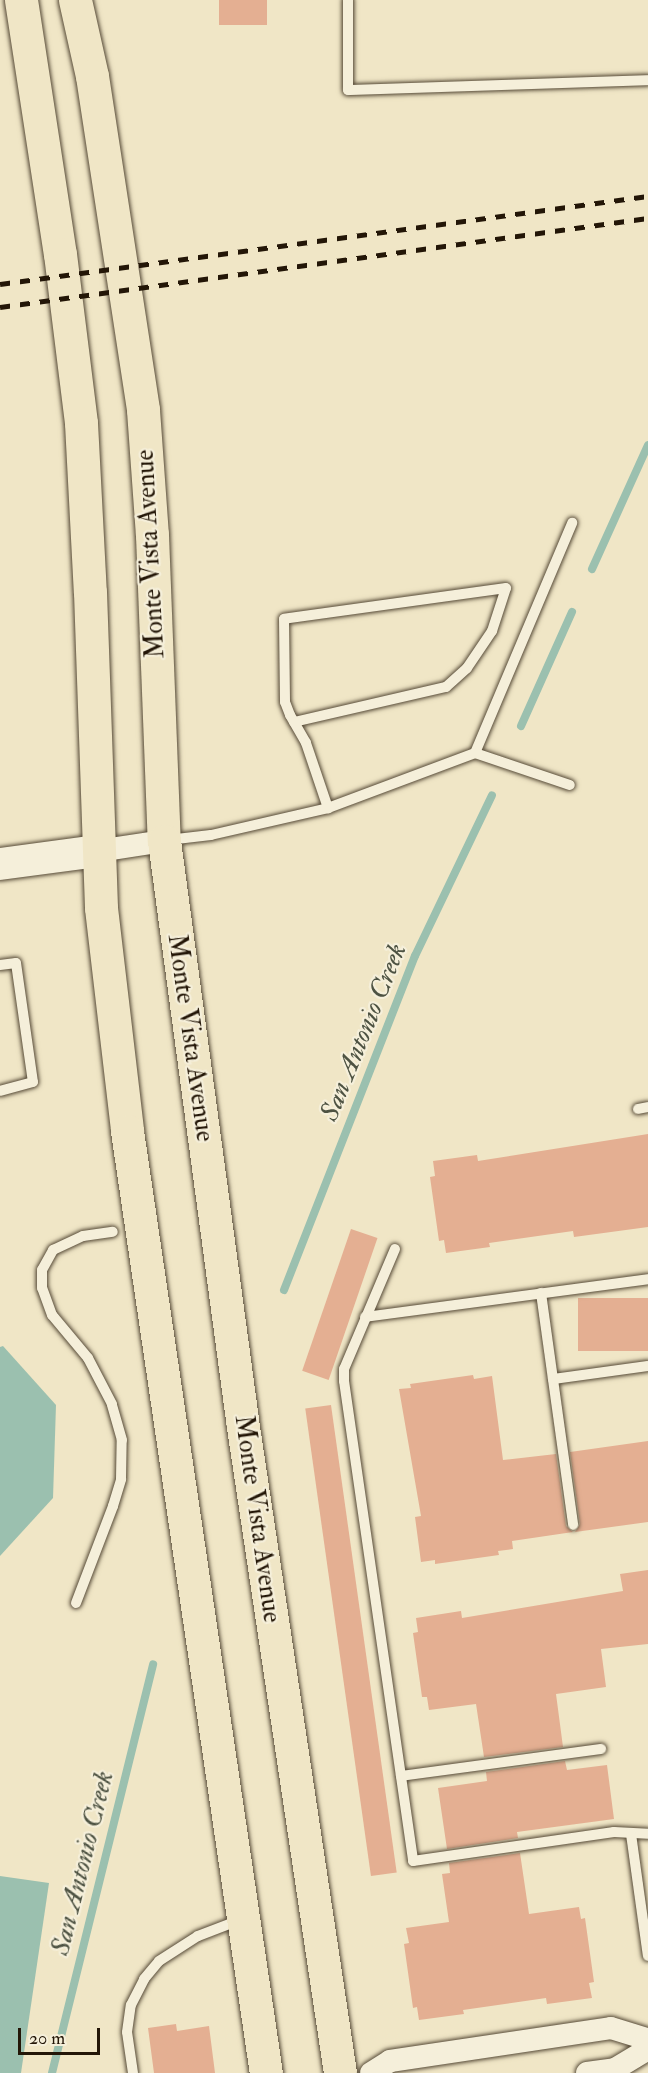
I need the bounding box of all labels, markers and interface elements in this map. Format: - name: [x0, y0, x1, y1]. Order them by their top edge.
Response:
- street label: Monte Vista Avenue: [130, 449, 172, 659]
- street label: Monte Vista Avenue: [160, 932, 220, 1144]
- water label: San Antonio Creek: [313, 939, 413, 1125]
- street label: Monte Vista Avenue: [227, 1413, 287, 1625]
- water label: San Antonio Creek: [43, 1768, 121, 1958]
- scale bar: [21, 2016, 104, 2054]
- text: 20 m: [29, 2027, 65, 2050]

